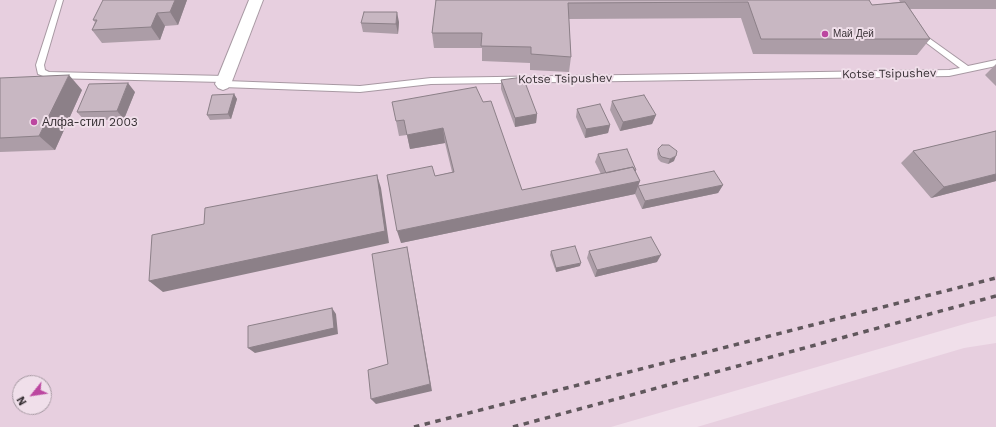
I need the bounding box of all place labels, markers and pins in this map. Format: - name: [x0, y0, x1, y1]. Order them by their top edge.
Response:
- place label: Май Дей: [833, 28, 874, 40]
- marker: Май Дей: [820, 29, 830, 39]
- place label: Алфа-стил 2003: [42, 115, 138, 129]
- marker: Алфа-стил 2003: [29, 117, 39, 127]

